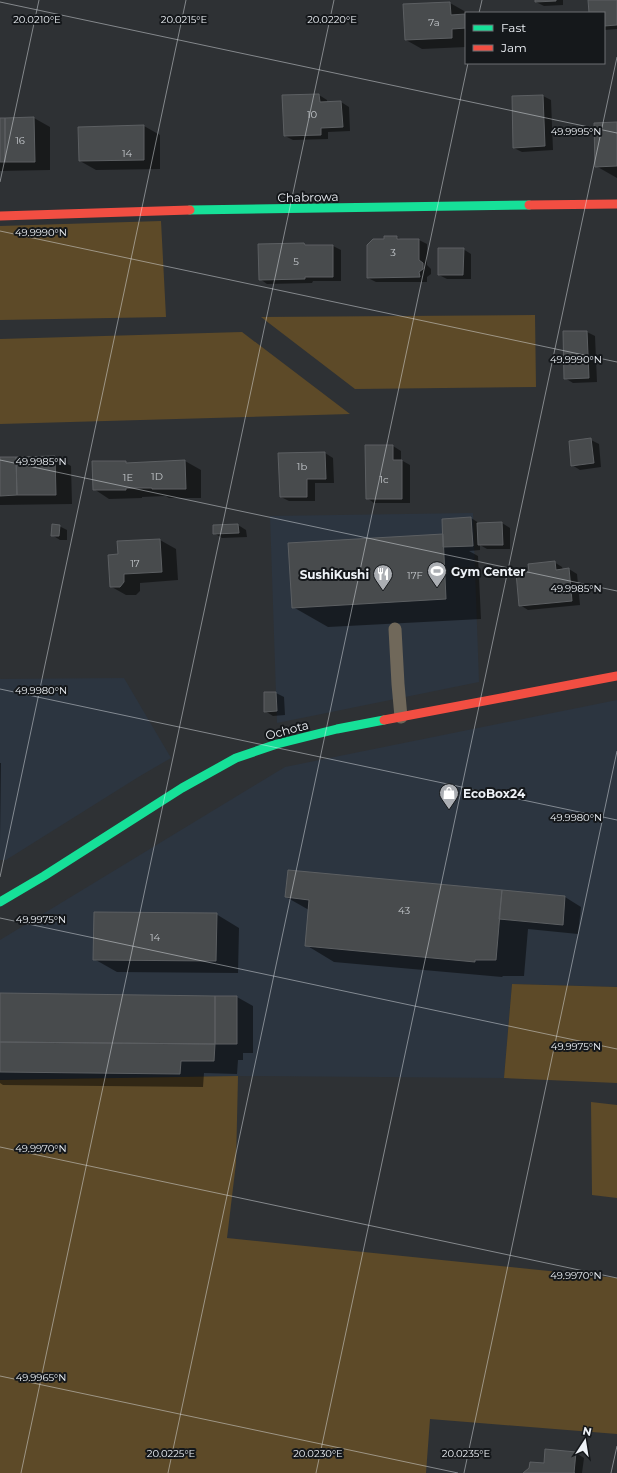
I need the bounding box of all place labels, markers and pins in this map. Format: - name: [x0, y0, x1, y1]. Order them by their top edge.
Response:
- sports icon: Gym Center: [426, 560, 448, 588]
- restaurant icon: SushiKushi: [372, 563, 394, 591]
- place label: Gym Center: [451, 564, 526, 579]
- place label: SushiKushi: [300, 567, 369, 582]
- shop icon: EcoBox24: [438, 782, 460, 810]
- place label: EcoBox24: [463, 786, 526, 801]

